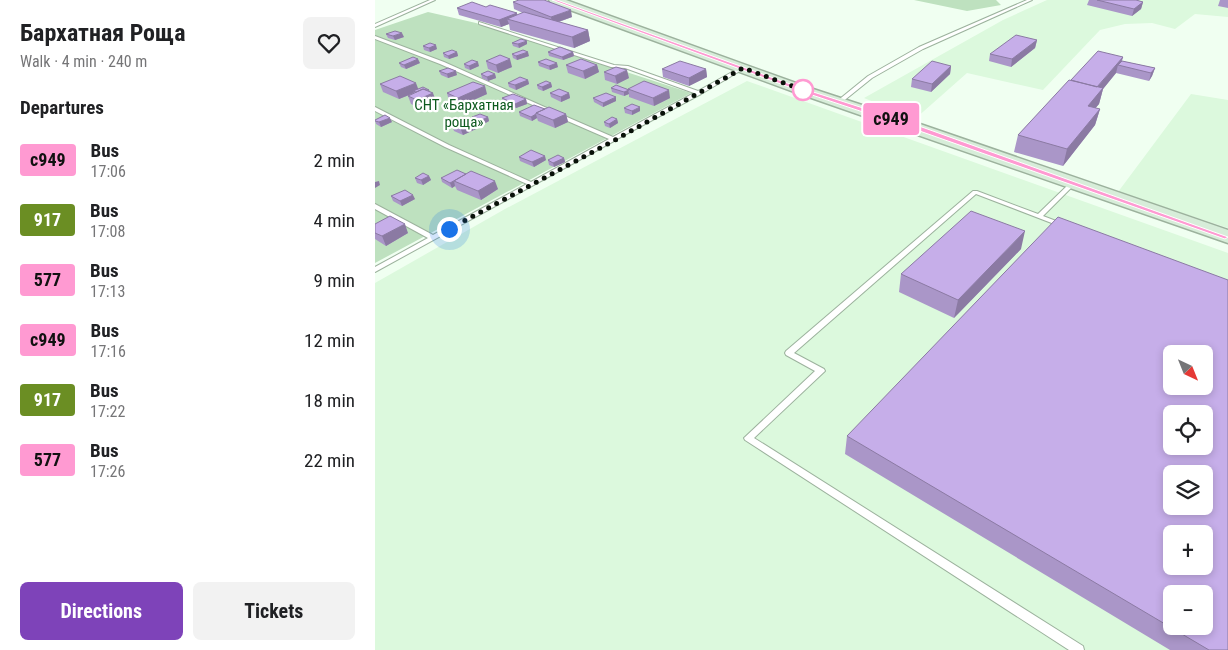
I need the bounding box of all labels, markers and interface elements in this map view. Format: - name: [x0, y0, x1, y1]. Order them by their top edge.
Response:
- button: heart: [303, 17, 355, 69]
- text: Бархатная Роща: [20, 19, 185, 47]
- text: Walk · 4 min · 240 m: [20, 52, 147, 71]
- unlabelled marker: [792, 79, 814, 101]
- text: Departures: [20, 96, 104, 119]
- park label: СНТ «Бархатная роща»: [414, 96, 514, 131]
- line badge: с949: [856, 103, 926, 135]
- text: с949: [873, 108, 909, 129]
- text: Bus: [91, 139, 119, 162]
- text: с949: [30, 149, 66, 170]
- text: 2 min: [313, 149, 355, 172]
- text: 17:06: [91, 162, 126, 181]
- text: Bus: [90, 199, 119, 222]
- text: 917: [34, 209, 61, 230]
- text: 4 min: [313, 209, 355, 232]
- your location: [437, 217, 462, 242]
- text: 17:08: [90, 222, 125, 241]
- text: Bus: [90, 259, 119, 282]
- text: 577: [34, 269, 61, 290]
- text: 9 min: [313, 269, 355, 292]
- text: 17:13: [90, 282, 125, 301]
- text: Bus: [91, 319, 119, 342]
- text: с949: [30, 329, 66, 350]
- text: 12 min: [304, 329, 355, 352]
- text: 17:16: [91, 342, 126, 361]
- north arrow: [1163, 345, 1213, 395]
- map controls: [1163, 345, 1213, 635]
- text: Bus: [90, 379, 119, 402]
- text: 917: [34, 389, 61, 410]
- text: 18 min: [304, 389, 355, 412]
- text: 17:22: [90, 402, 125, 421]
- button: locate: [1163, 405, 1213, 455]
- text: Bus: [90, 439, 119, 462]
- text: 577: [34, 449, 61, 470]
- text: 22 min: [304, 449, 355, 472]
- text: 17:26: [90, 462, 125, 481]
- button: layers: [1163, 465, 1213, 515]
- button: +: [1163, 525, 1213, 575]
- button: Directions: [20, 582, 183, 640]
- button: Tickets: [193, 582, 355, 640]
- button: −: [1163, 585, 1213, 635]

